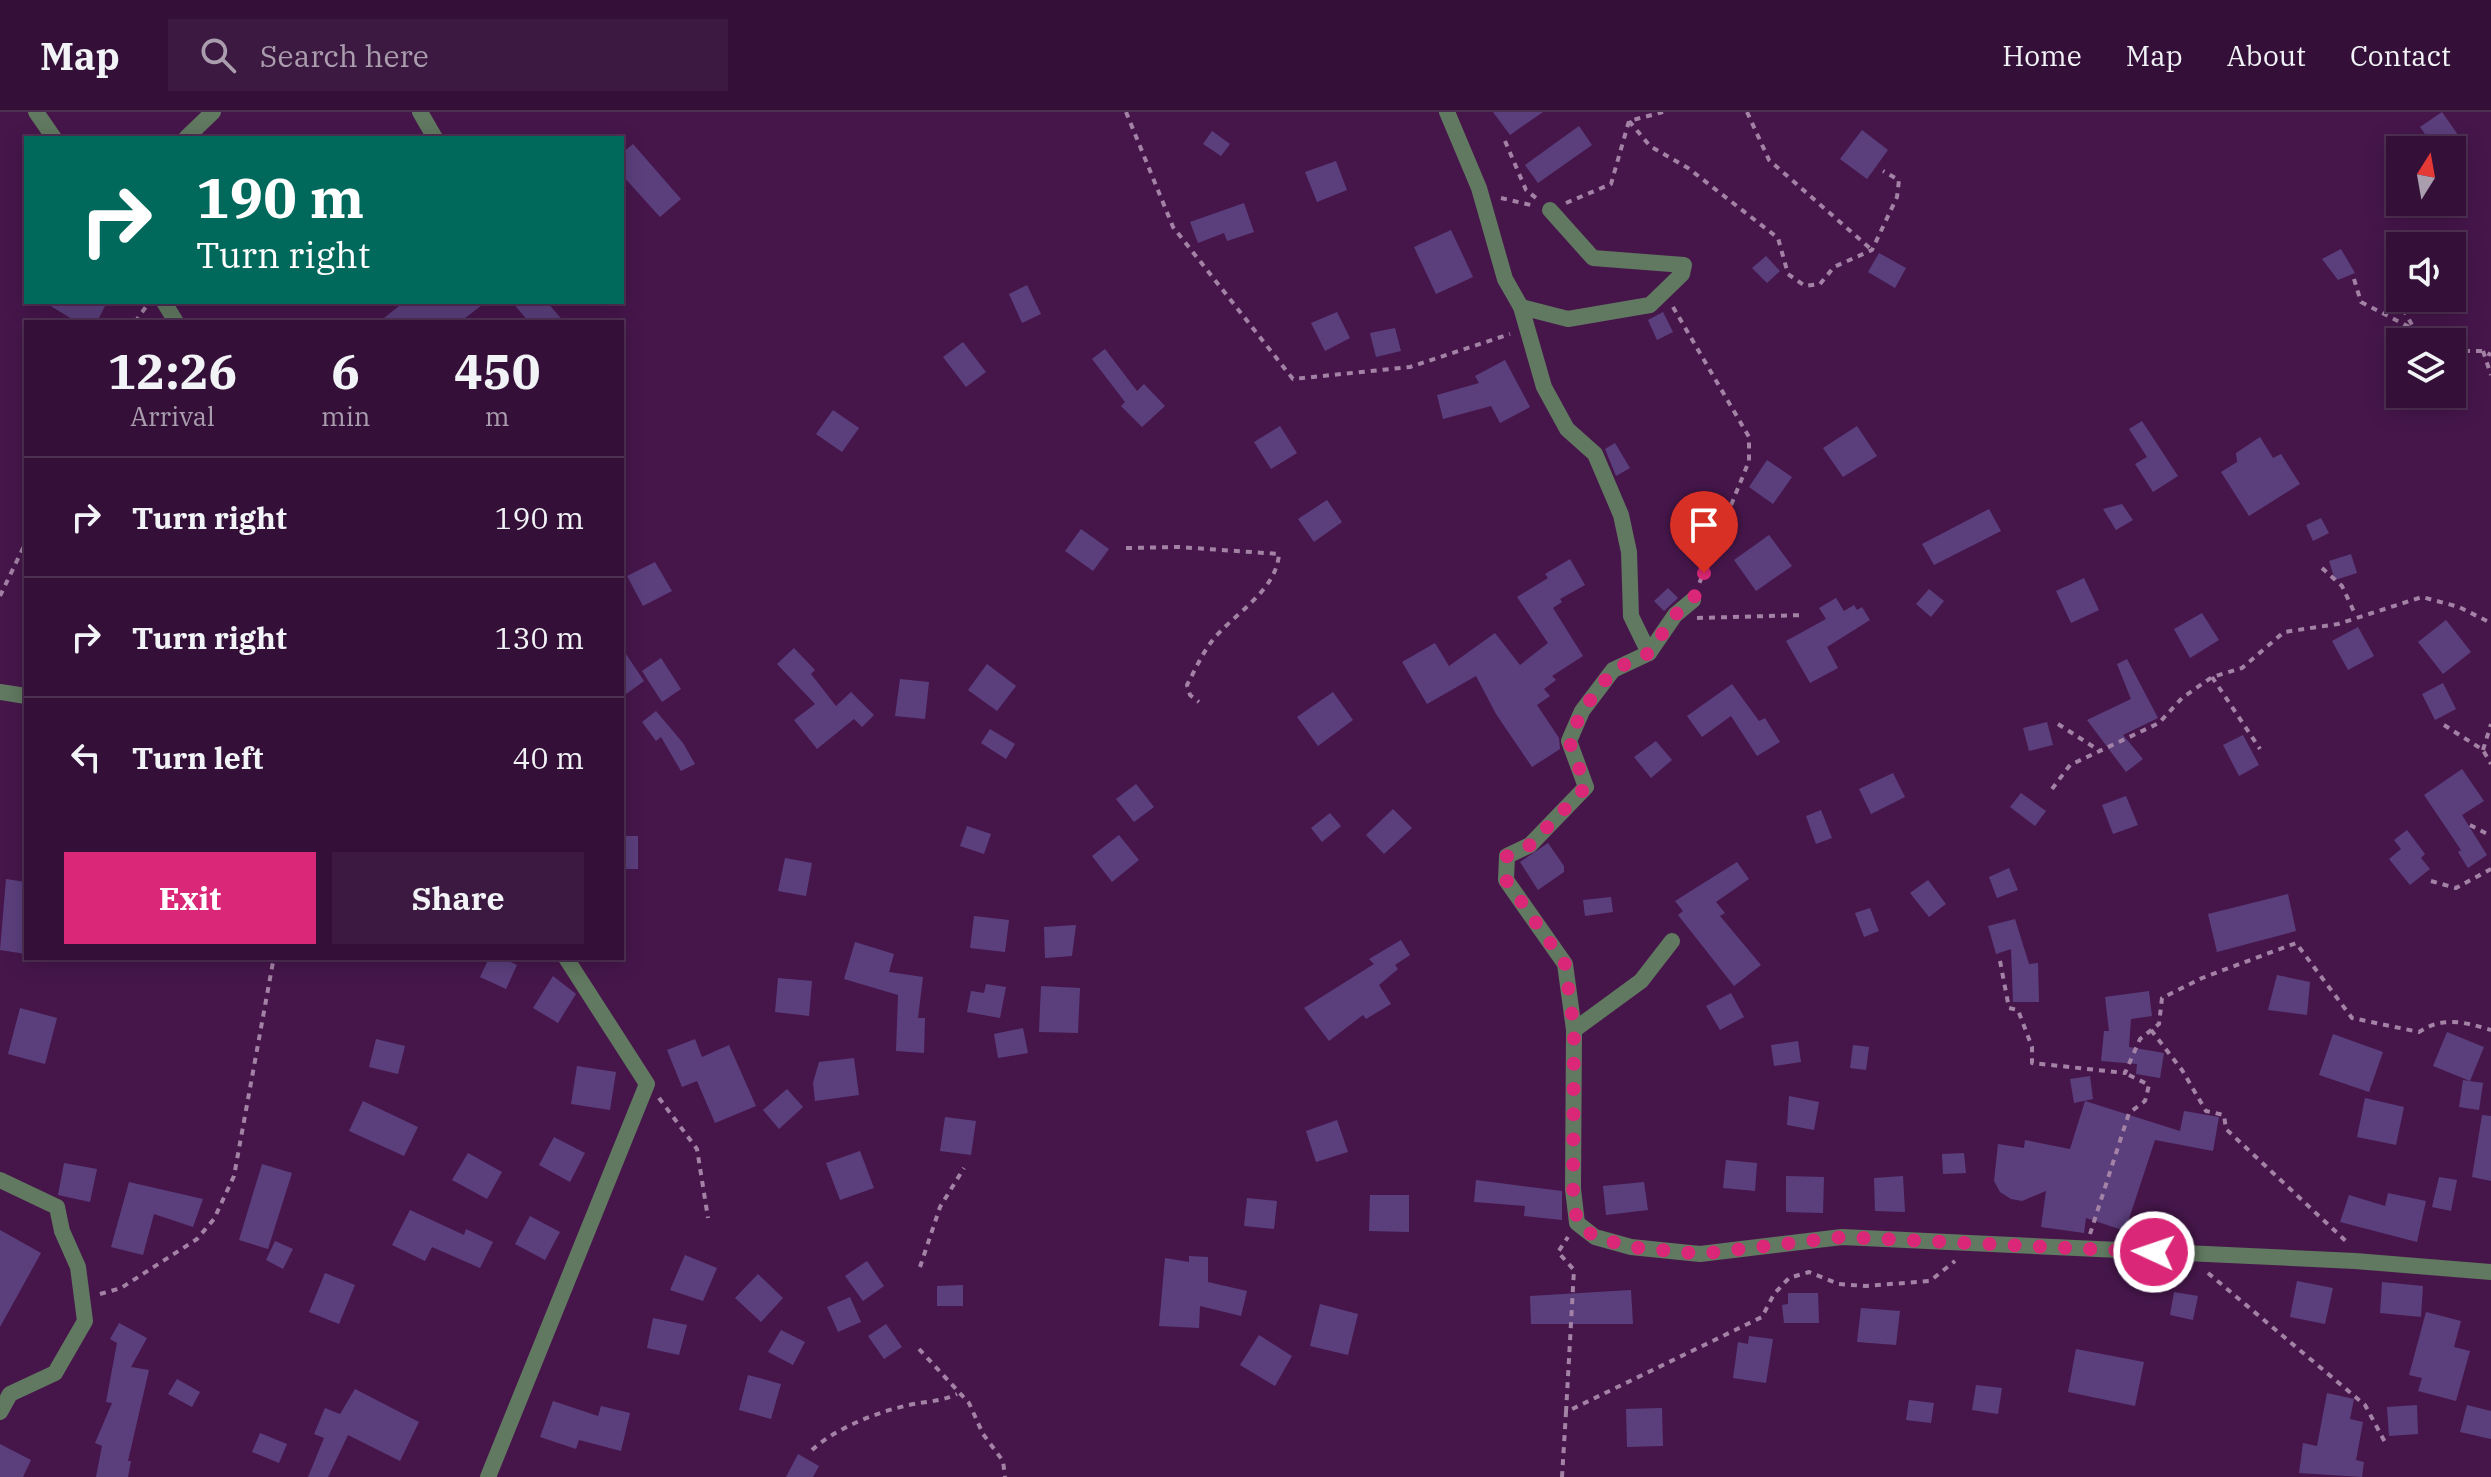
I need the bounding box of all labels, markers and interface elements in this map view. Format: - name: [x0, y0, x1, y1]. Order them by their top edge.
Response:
- search box: [168, 19, 728, 91]
- text: Map: [40, 31, 120, 80]
- icon: search: [196, 33, 240, 77]
- text: Search here: [260, 36, 429, 75]
- text: Home: [2002, 37, 2082, 74]
- text: Map: [2126, 37, 2183, 74]
- text: About: [2227, 37, 2306, 74]
- text: Contact: [2350, 37, 2451, 74]
- north arrow: [2386, 136, 2466, 216]
- map controls: [2386, 136, 2466, 408]
- text: 190 m: [196, 161, 364, 233]
- icon: right: [64, 168, 168, 272]
- text: Turn right: [196, 231, 370, 278]
- button: sound: [2386, 232, 2466, 312]
- button: layers: [2386, 328, 2466, 408]
- text: 12:26: [108, 340, 237, 402]
- text: 6: [331, 340, 360, 402]
- text: 450: [454, 340, 540, 402]
- text: Arrival: [130, 399, 215, 433]
- text: min: [321, 399, 370, 433]
- text: m: [485, 399, 510, 433]
- pin: [1670, 491, 1738, 573]
- icon: right: [64, 495, 108, 539]
- text: Turn right: [132, 498, 287, 537]
- text: 190 m: [494, 498, 584, 537]
- icon: arrive: [1682, 503, 1726, 547]
- icon: right: [64, 615, 108, 659]
- text: Turn right: [132, 618, 287, 657]
- text: 130 m: [494, 618, 584, 657]
- icon: left: [64, 735, 108, 779]
- text: Turn left: [132, 738, 264, 777]
- text: 40 m: [512, 738, 584, 777]
- button: Exit: [64, 852, 316, 944]
- button: Share: [332, 852, 584, 944]
- position arrow: [2112, 1210, 2196, 1294]

